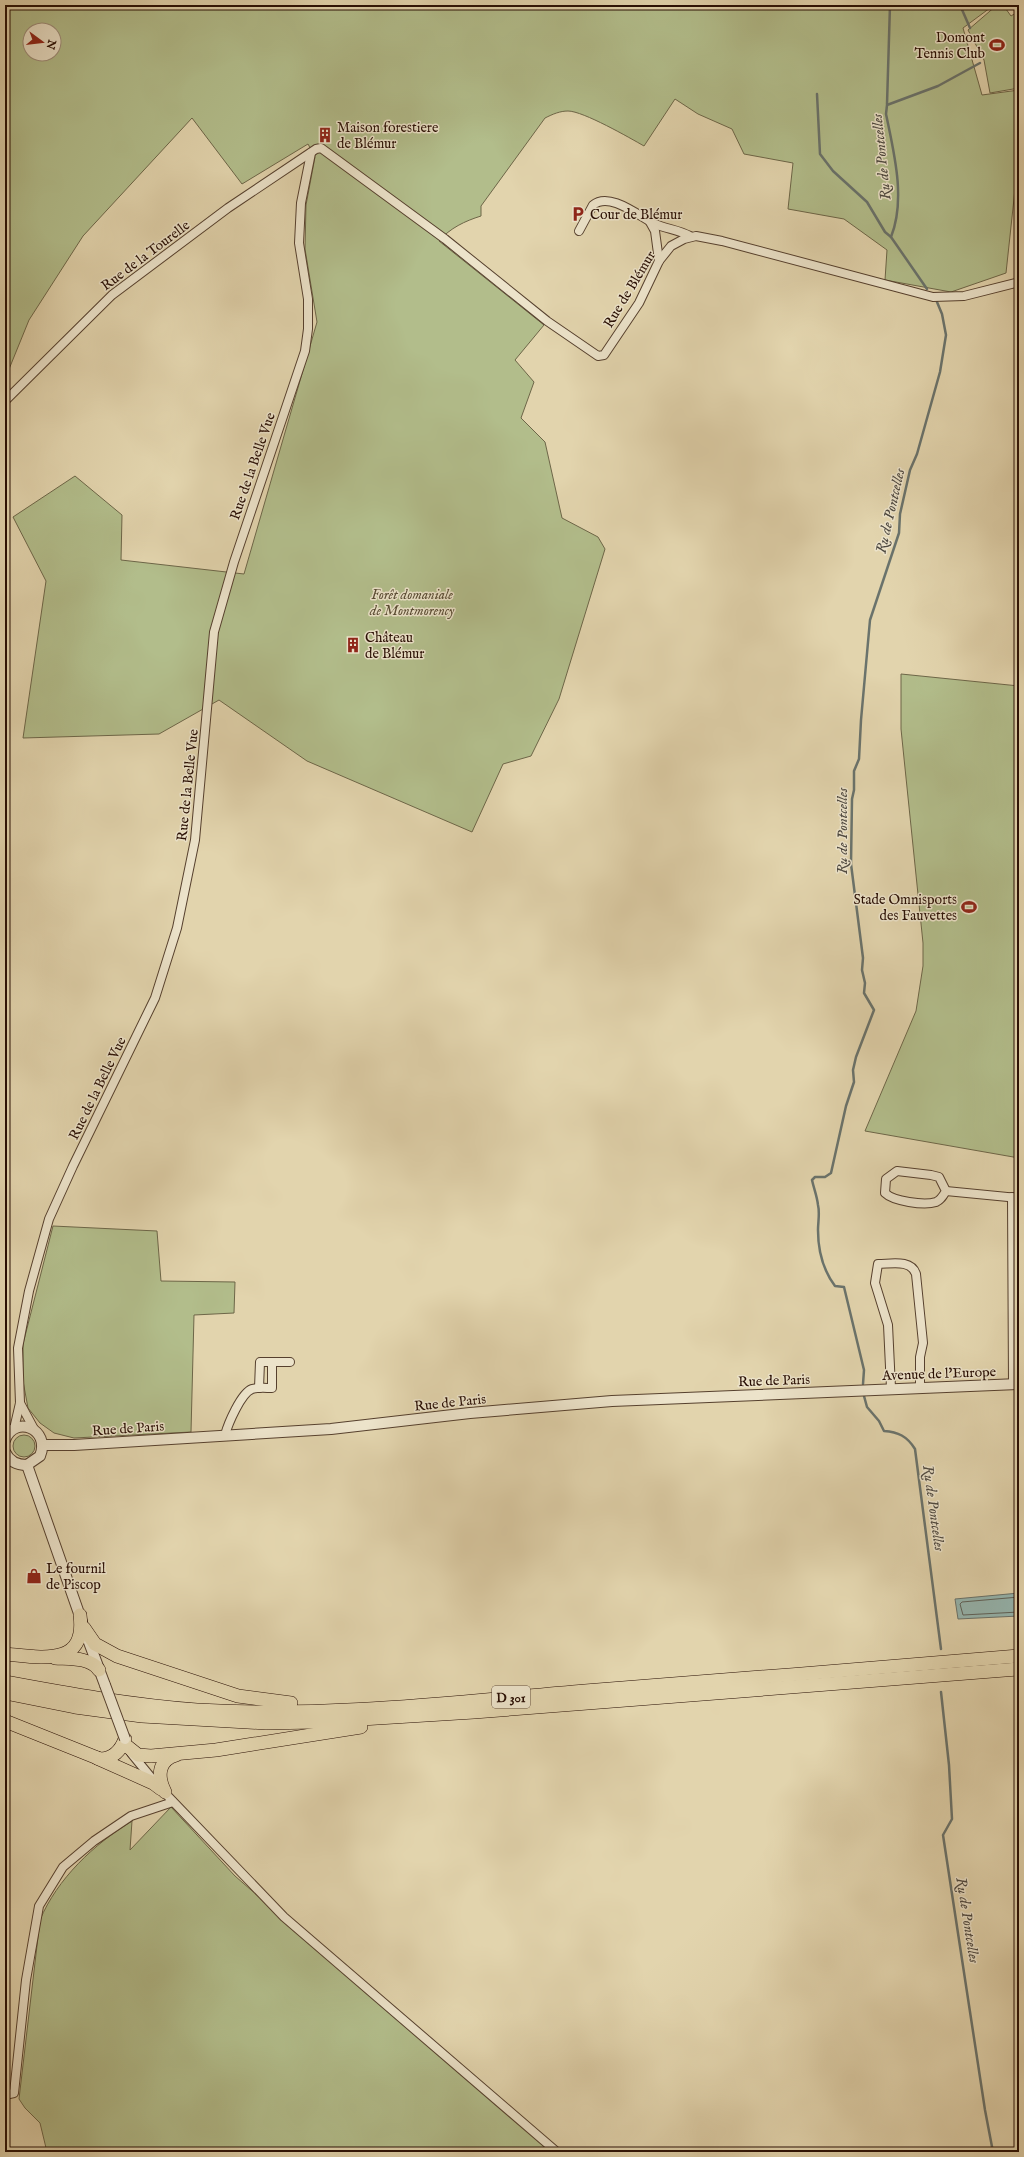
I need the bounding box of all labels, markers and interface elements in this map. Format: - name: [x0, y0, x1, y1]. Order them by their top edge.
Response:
- north arrow: [22, 22, 62, 62]
- place label: Domont Tennis Club: [914, 29, 985, 63]
- sports icon: Domont Tennis Club: [988, 36, 1006, 54]
- text: N: [43, 37, 59, 51]
- water label: Ru de Pontcelles: [867, 112, 895, 201]
- place label: Maison forestiere de Blémur: [337, 119, 439, 153]
- building icon: Maison forestiere de Blémur: [316, 126, 334, 144]
- parking icon: Cour de Blémur: [569, 205, 587, 223]
- place label: Cour de Blémur: [590, 206, 682, 224]
- street label: Rue de la Tourelle: [98, 216, 194, 295]
- street label: Rue de Blémur: [600, 248, 660, 331]
- street label: Rue de la Belle Vue: [226, 410, 280, 522]
- water label: Ru de Pontcelles: [871, 466, 910, 555]
- park label: Forêt domaniale de Montmorency: [369, 586, 455, 620]
- place label: Château de Blémur: [365, 629, 425, 663]
- building icon: Château de Blémur: [344, 636, 362, 654]
- street label: Rue de la Belle Vue: [173, 728, 203, 842]
- water label: Ru de Pontcelles: [833, 787, 852, 874]
- place label: Stade Omnisports des Fauvettes: [854, 891, 957, 925]
- sports icon: Stade Omnisports des Fauvettes: [960, 898, 978, 916]
- street label: Rue de la Belle Vue: [65, 1033, 131, 1143]
- street label: Avenue de l'Europe: [881, 1363, 997, 1385]
- street label: Rue de Paris: [738, 1371, 810, 1391]
- street label: Rue de Paris: [413, 1390, 487, 1416]
- street label: Rue de Paris: [91, 1417, 165, 1440]
- water label: Ru de Pontcelles: [918, 1464, 949, 1553]
- place label: Le fournil de Piscop: [46, 1560, 106, 1594]
- shop icon: Le fournil de Piscop: [25, 1567, 43, 1585]
- road number: D 301: [492, 1686, 530, 1708]
- water label: Ru de Pontcelles: [951, 1876, 984, 1965]

